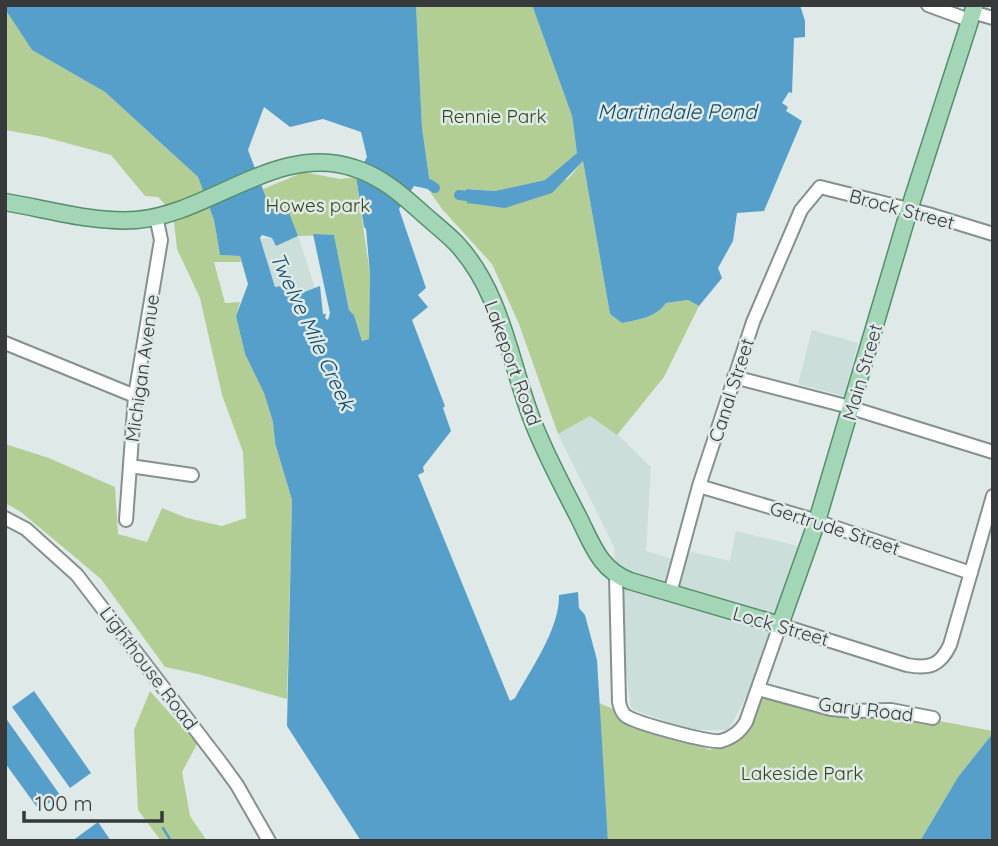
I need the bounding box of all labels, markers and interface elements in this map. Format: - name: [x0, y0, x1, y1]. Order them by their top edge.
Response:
- water label: Martindale Pond: [597, 98, 759, 124]
- park label: Rennie Park: [441, 104, 547, 128]
- street label: Brock Street: [847, 183, 957, 235]
- park label: Howes park: [266, 193, 370, 217]
- water label: Twelve Mile Creek: [265, 248, 362, 416]
- street label: Michigan Avenue: [120, 293, 164, 443]
- street label: Lakeport Road: [479, 297, 547, 429]
- street label: Main Street: [837, 321, 887, 423]
- street label: Canal Street: [703, 335, 759, 445]
- street label: Gertrude Street: [767, 496, 903, 560]
- street label: Lock Street: [730, 601, 832, 651]
- street label: Lighthouse Road: [95, 602, 203, 734]
- street label: Gary Road: [817, 691, 915, 727]
- park label: Lakeside Park: [741, 761, 863, 785]
- scale bar: [24, 780, 163, 824]
- text: 100 m: [35, 790, 93, 816]

